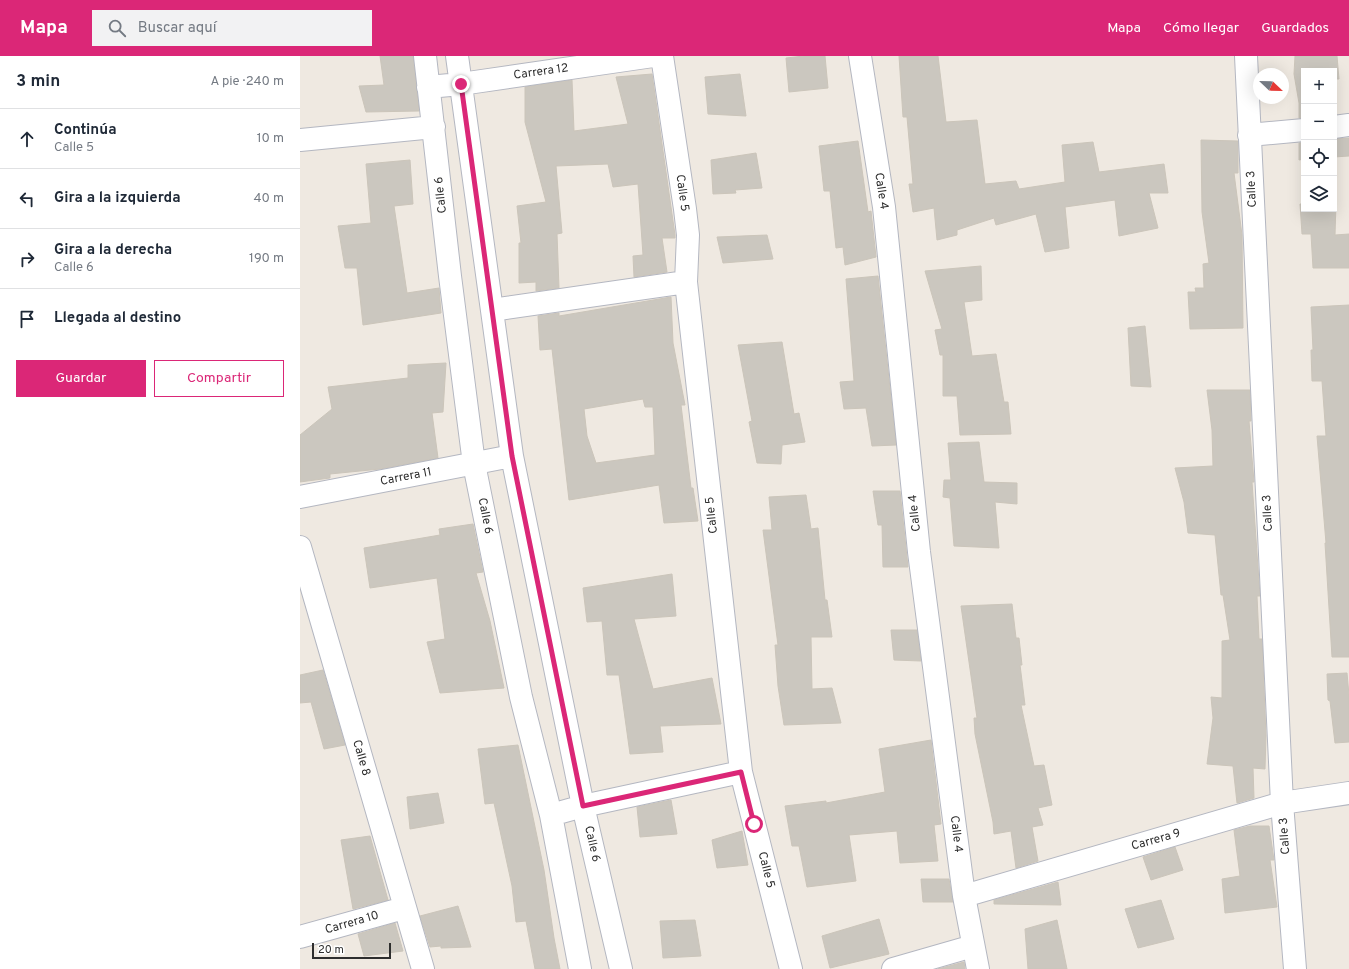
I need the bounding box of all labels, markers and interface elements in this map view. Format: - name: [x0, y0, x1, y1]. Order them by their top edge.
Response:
- search box: [92, 10, 372, 46]
- text: Mapa: [20, 16, 68, 40]
- icon: search: [106, 17, 128, 39]
- text: Buscar aquí: [138, 19, 217, 38]
- text: Mapa: [1107, 20, 1141, 37]
- text: Cómo llegar: [1163, 20, 1239, 37]
- text: Guardados: [1261, 20, 1329, 37]
- street label: Carrera 12: [513, 60, 569, 84]
- north arrow: [1253, 68, 1289, 104]
- map controls: [1301, 68, 1337, 212]
- button: +: [1301, 68, 1337, 104]
- text: 3 min: [16, 71, 60, 93]
- text: A pie · 240 m: [211, 74, 284, 90]
- route end: [452, 75, 470, 93]
- button: −: [1301, 104, 1337, 140]
- text: Continúa: [54, 121, 116, 140]
- icon: ahead: [16, 128, 38, 150]
- text: 10 m: [257, 131, 284, 147]
- text: Calle 5: [54, 140, 94, 156]
- button: locate: [1301, 140, 1337, 176]
- street label: Calle 3: [1243, 170, 1261, 208]
- street label: Calle 4: [870, 171, 892, 211]
- street label: Calle 5: [671, 174, 693, 212]
- street label: Calle 6: [431, 176, 451, 214]
- button: layers: [1301, 176, 1337, 212]
- icon: left: [16, 188, 38, 210]
- text: Gira a la izquierda: [54, 189, 181, 208]
- text: 40 m: [254, 191, 284, 207]
- text: Gira a la derecha: [54, 241, 172, 260]
- icon: right: [16, 248, 38, 270]
- text: 190 m: [249, 251, 284, 267]
- text: Calle 6: [54, 260, 94, 276]
- icon: arrive: [16, 308, 38, 330]
- text: Llegada al destino: [54, 309, 181, 328]
- button: Guardar: [16, 360, 146, 397]
- button: Compartir: [154, 360, 284, 397]
- street label: Carrera 11: [379, 464, 433, 490]
- street label: Calle 4: [905, 494, 925, 532]
- street label: Calle 3: [1259, 494, 1277, 532]
- street label: Calle 6: [474, 496, 496, 536]
- street label: Calle 5: [702, 496, 722, 534]
- street label: Calle 8: [348, 738, 374, 778]
- route start: [745, 815, 763, 833]
- street label: Calle 4: [946, 815, 966, 853]
- street label: Calle 3: [1276, 817, 1294, 855]
- street label: Calle 6: [580, 824, 604, 864]
- street label: Carrera 9: [1130, 825, 1182, 855]
- street label: Calle 5: [754, 850, 778, 890]
- street label: Carrera 10: [323, 908, 381, 938]
- scale bar: [312, 941, 391, 960]
- text: 20 m: [318, 943, 344, 957]

